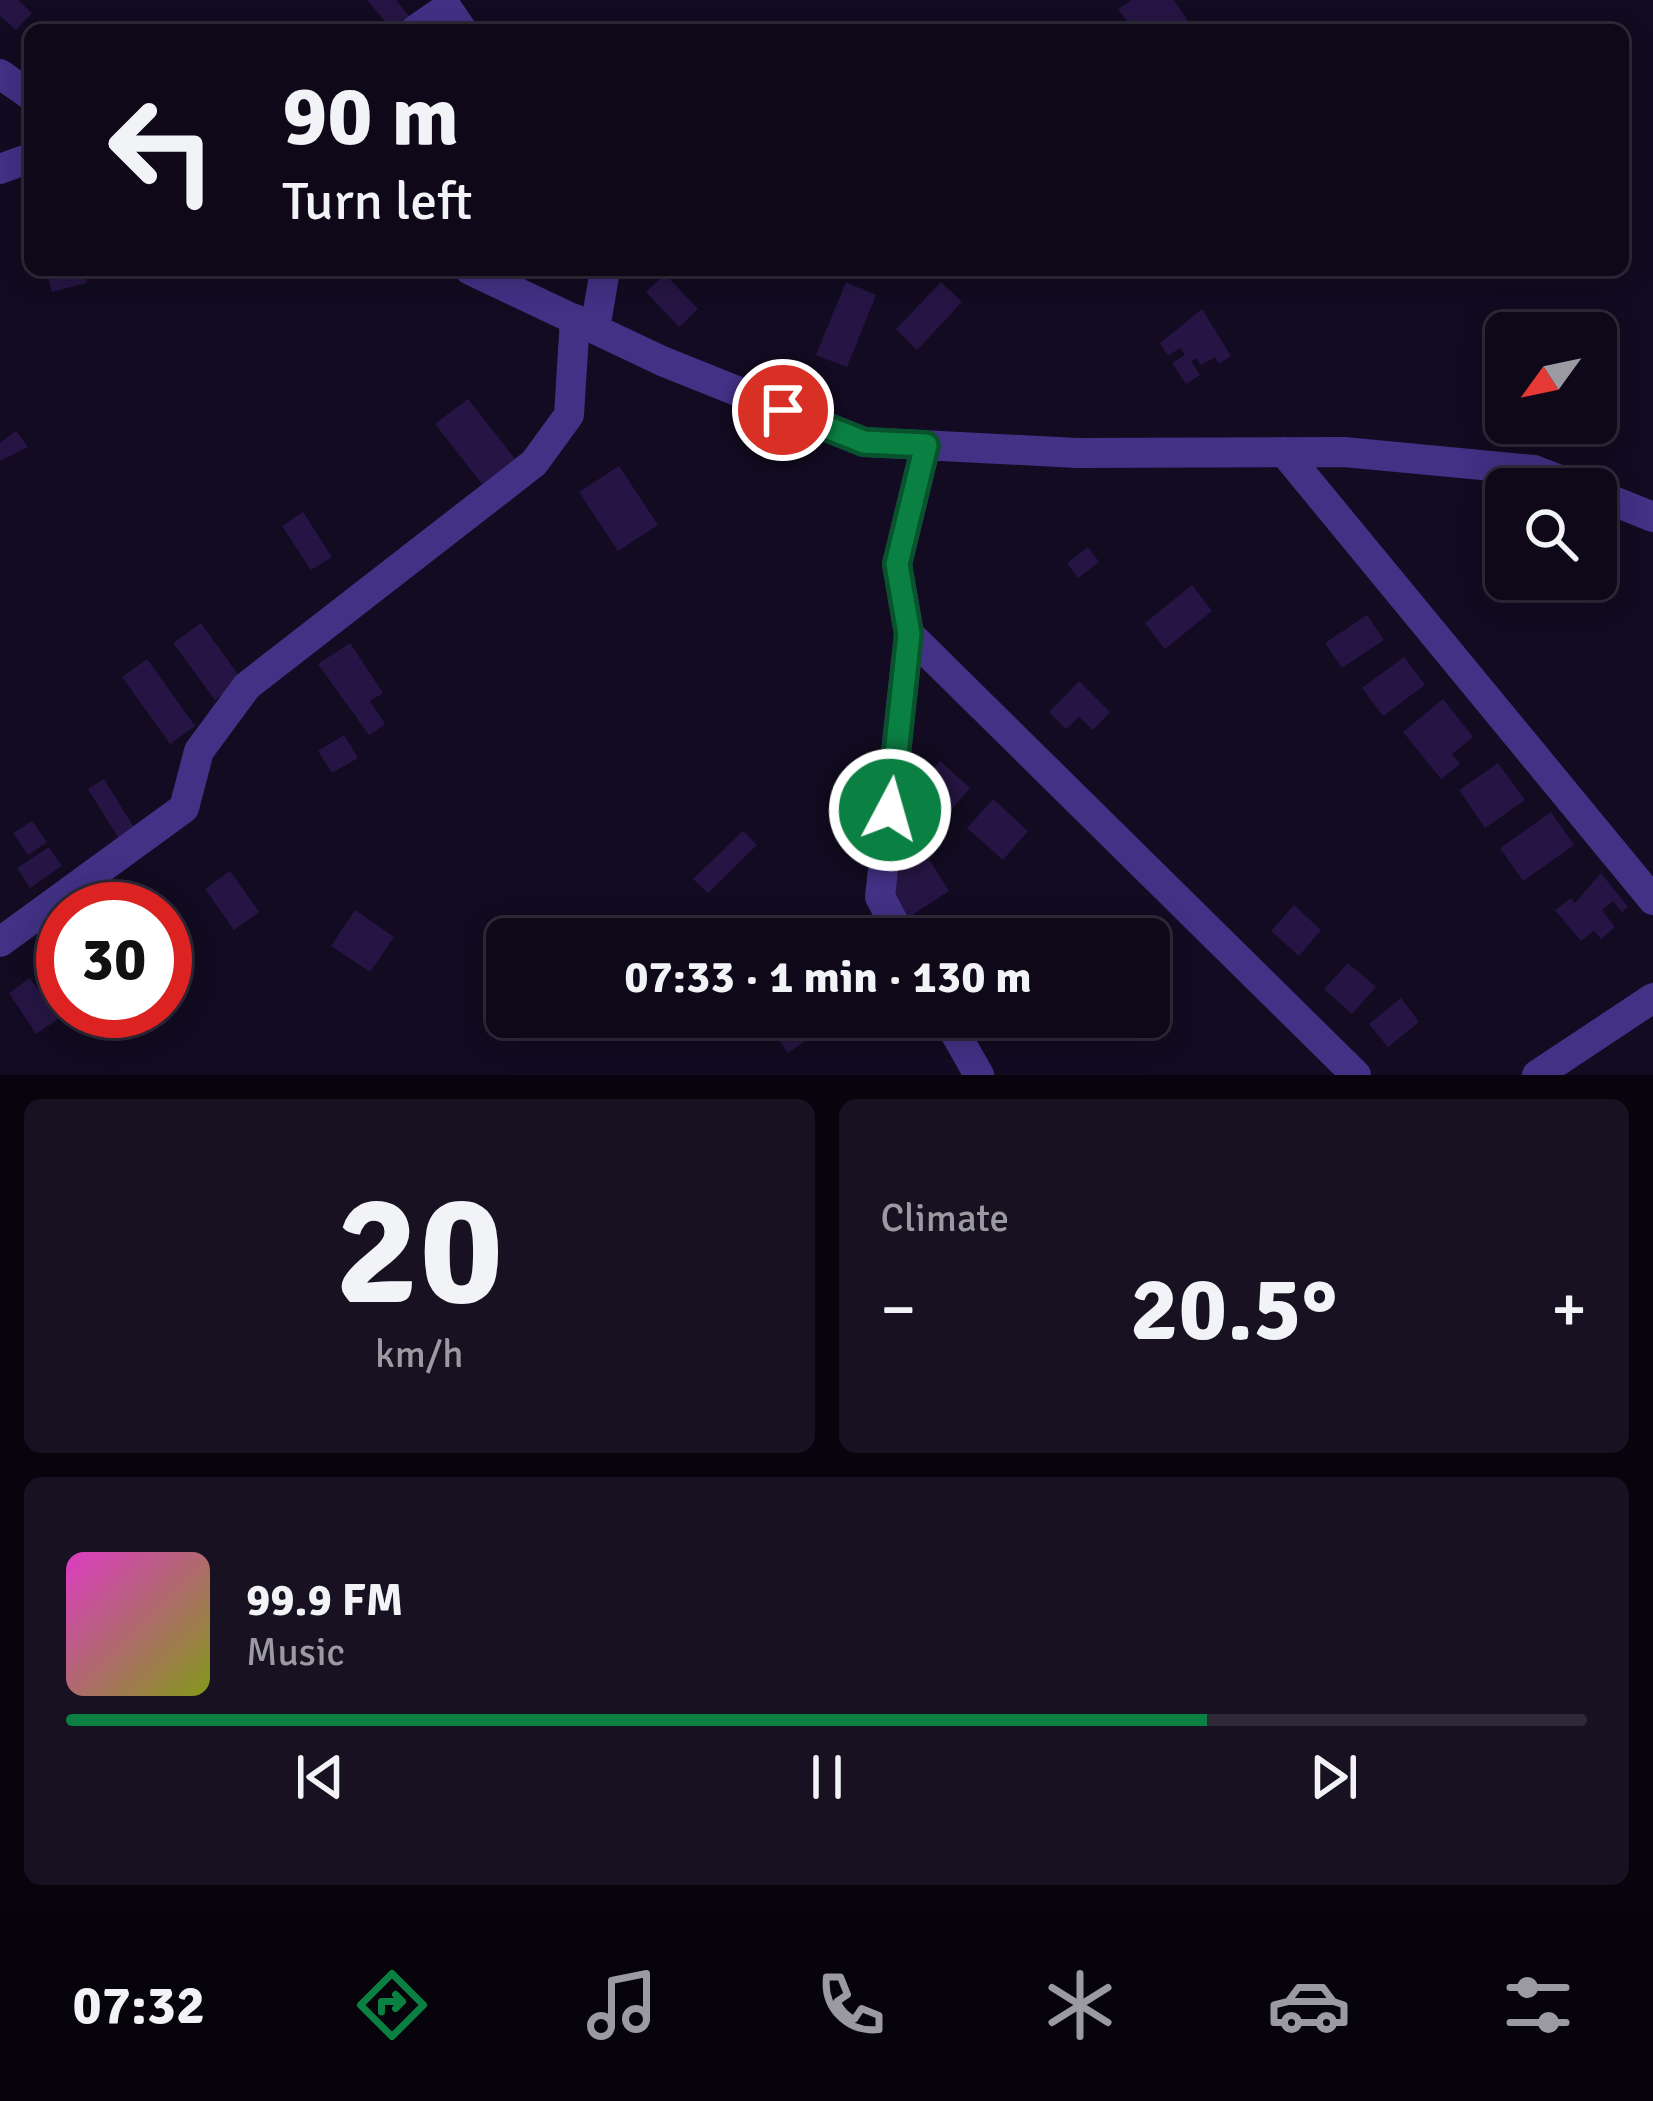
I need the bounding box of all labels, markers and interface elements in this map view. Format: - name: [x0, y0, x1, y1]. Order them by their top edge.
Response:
- text: 90 m: [282, 65, 459, 169]
- icon: left: [84, 72, 240, 228]
- text: Turn left: [282, 168, 472, 235]
- north arrow: [1485, 312, 1617, 444]
- map controls: [1485, 312, 1617, 600]
- pin: [732, 359, 834, 461]
- icon: arrive: [750, 377, 816, 443]
- button: search: [1485, 468, 1617, 600]
- position arrow: [827, 747, 953, 873]
- speed limit sign: 30: [36, 882, 192, 1038]
- text: 07:33 · 1 min · 130 m: [624, 950, 1032, 1005]
- text: 20: [335, 1155, 503, 1348]
- text: Climate: [881, 1194, 1009, 1242]
- text: 20.5°: [1130, 1254, 1338, 1365]
- text: −: [881, 1269, 916, 1350]
- text: +: [1551, 1269, 1587, 1350]
- text: km/h: [375, 1330, 463, 1378]
- text: 99.9 FM: [246, 1573, 403, 1628]
- text: Music: [246, 1628, 345, 1676]
- icon: previous: [287, 1744, 353, 1810]
- icon: pause: [794, 1744, 860, 1810]
- icon: next: [1301, 1744, 1367, 1810]
- icon: directions: [350, 1963, 434, 2047]
- icon: music: [580, 1963, 664, 2047]
- icon: phone: [809, 1963, 893, 2047]
- icon: climate: [1038, 1963, 1122, 2047]
- icon: car: [1267, 1963, 1351, 2047]
- icon: filters: [1496, 1963, 1580, 2047]
- text: 07:32: [73, 1972, 205, 2039]

